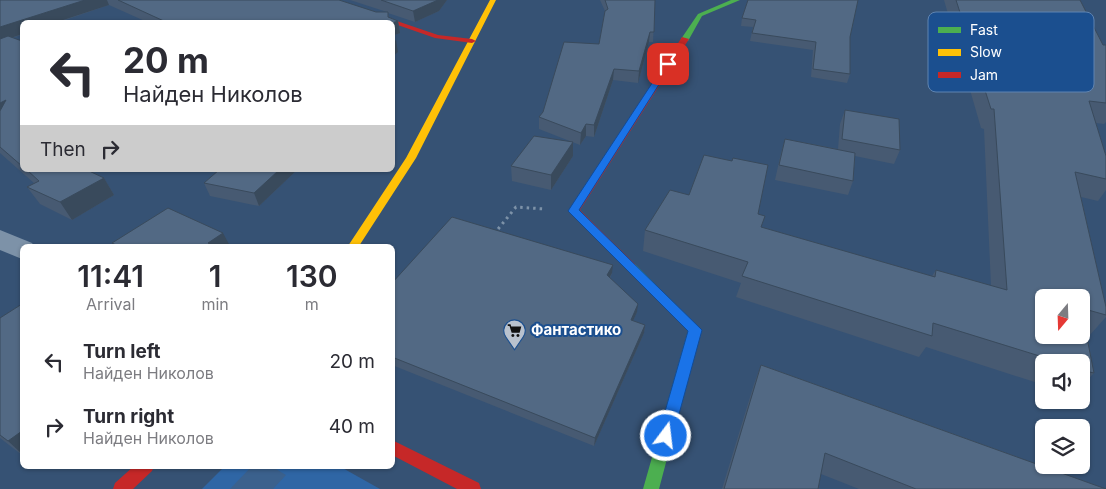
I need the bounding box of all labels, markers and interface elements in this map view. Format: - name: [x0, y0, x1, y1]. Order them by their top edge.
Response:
- legend: [928, 12, 1094, 92]
- text: Fast: [970, 21, 998, 38]
- text: 20 m: [123, 39, 209, 81]
- icon: left: [40, 40, 105, 105]
- pin: [647, 43, 689, 85]
- text: Slow: [970, 43, 1002, 60]
- icon: arrive: [654, 50, 682, 78]
- text: Jam: [970, 66, 998, 83]
- text: Найден Николов: [123, 81, 303, 107]
- icon: right: [96, 135, 124, 163]
- text: Then: [40, 138, 86, 161]
- text: 11:41: [77, 258, 144, 294]
- text: 1: [209, 258, 221, 294]
- text: 130: [286, 258, 338, 294]
- north arrow: [1035, 289, 1090, 344]
- map controls: [1035, 289, 1090, 474]
- text: Arrival: [86, 294, 135, 314]
- text: min: [201, 294, 229, 314]
- text: m: [305, 294, 319, 314]
- supermarket icon: Фантастико: [503, 318, 527, 349]
- place label: Фантастико: [531, 320, 621, 339]
- text: Turn left: [83, 340, 161, 363]
- icon: left: [40, 348, 68, 376]
- text: 20 m: [329, 350, 375, 373]
- button: sound: [1035, 354, 1090, 409]
- text: Найден Николов: [83, 363, 214, 383]
- text: Turn right: [83, 405, 174, 428]
- position arrow: [639, 409, 691, 461]
- icon: right: [40, 413, 68, 441]
- text: 40 m: [329, 415, 375, 438]
- button: layers: [1035, 419, 1090, 474]
- text: Найден Николов: [83, 428, 214, 448]

